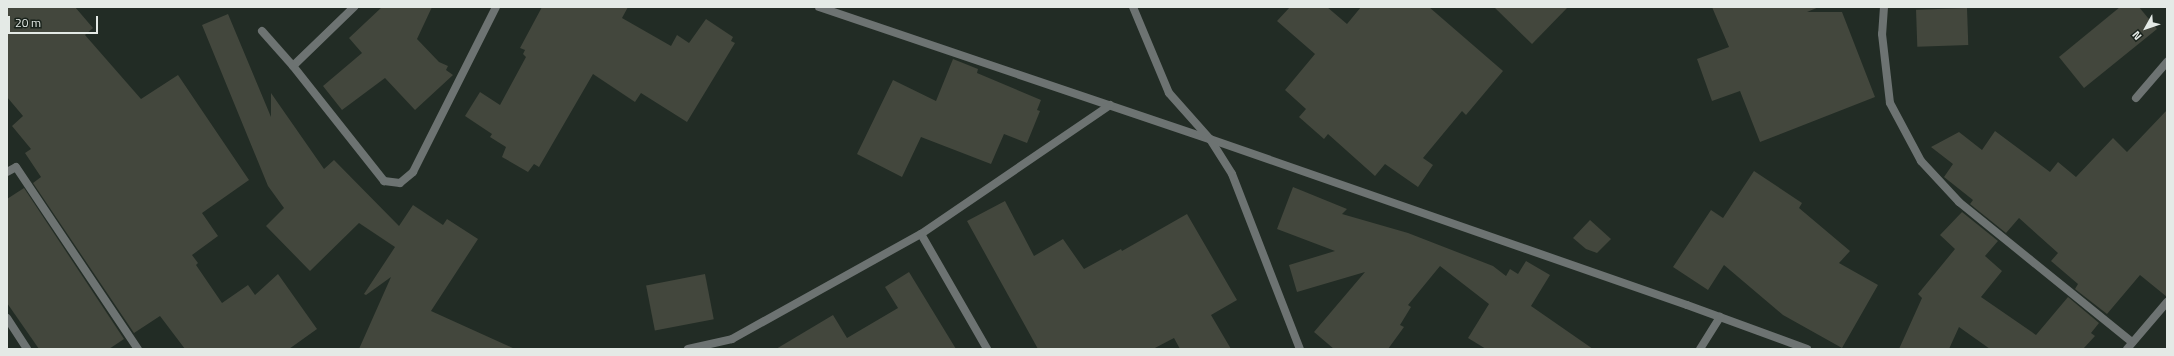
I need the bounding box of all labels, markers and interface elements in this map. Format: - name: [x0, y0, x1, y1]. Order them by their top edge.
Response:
- scale bar: [10, 8, 100, 34]
- north arrow: [2126, 8, 2166, 48]
- text: 20 m: [15, 13, 41, 32]
- text: N: [2128, 28, 2145, 44]

